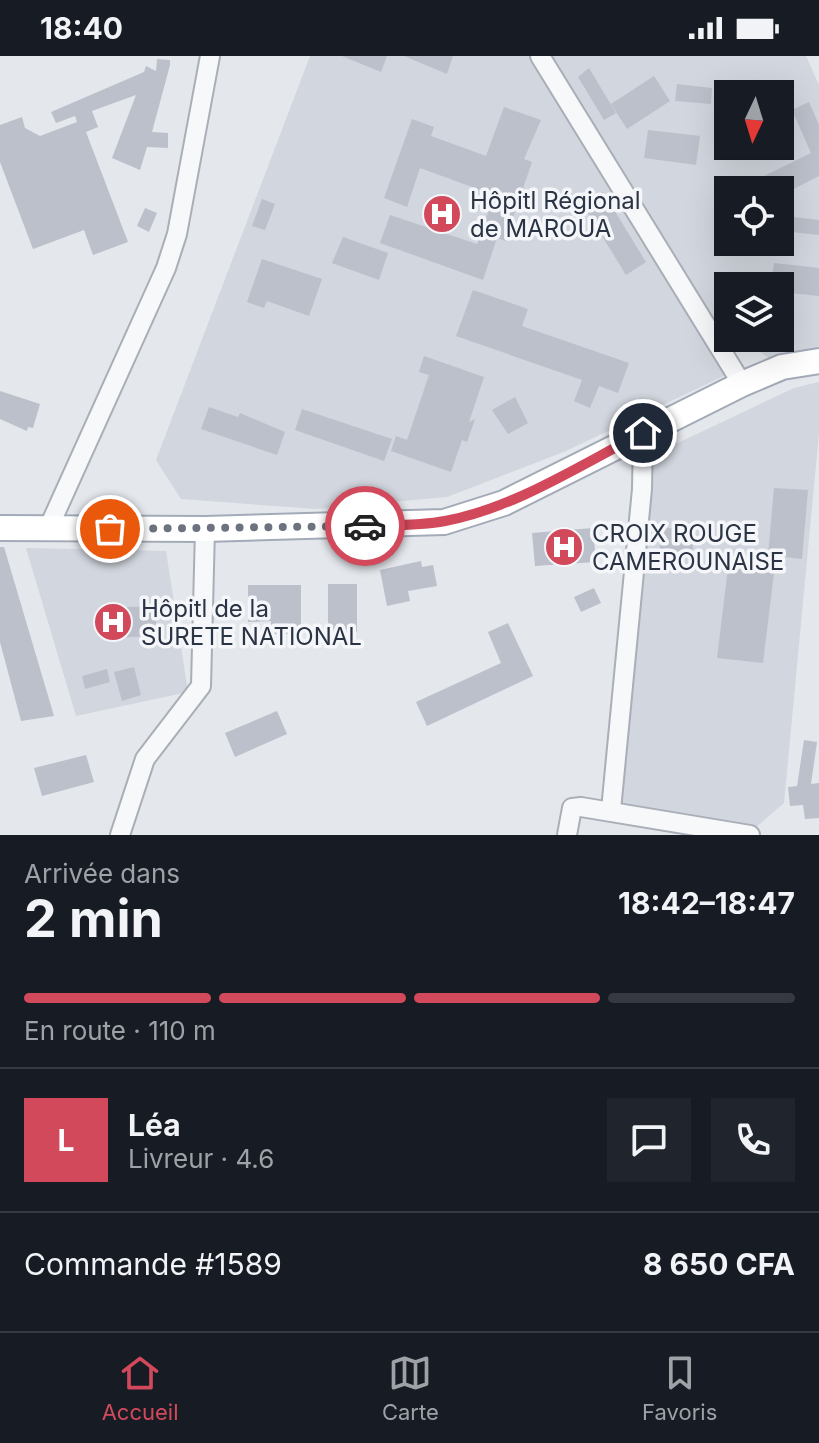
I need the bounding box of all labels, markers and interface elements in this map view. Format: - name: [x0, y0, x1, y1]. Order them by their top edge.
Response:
- text: 18:40: [40, 10, 123, 46]
- north arrow: [714, 80, 794, 160]
- map controls: [714, 80, 794, 352]
- button: locate: [714, 176, 794, 256]
- place label: Hôpitl Régional de MAROUA: [470, 186, 641, 243]
- hospital icon: Hôpitl Régional de MAROUA: [421, 193, 463, 235]
- button: layers: [714, 272, 794, 352]
- pin: [609, 399, 677, 467]
- icon: home: [621, 411, 665, 455]
- courier: [325, 486, 405, 566]
- pin: [76, 495, 144, 563]
- icon: car: [343, 504, 387, 548]
- icon: bag: [88, 507, 132, 551]
- place label: CROIX ROUGE CAMEROUNAISE: [592, 519, 784, 576]
- hospital icon: CROIX ROUGE CAMEROUNAISE: [543, 526, 585, 568]
- place label: Hôpitl de la SURETE NATIONAL: [141, 594, 362, 651]
- hospital icon: Hôpitl de la SURETE NATIONAL: [92, 601, 134, 643]
- text: Arrivée dans: [24, 858, 180, 889]
- text: 18:42–18:47: [618, 885, 795, 921]
- text: 2 min: [24, 887, 163, 950]
- text: En route · 110 m: [24, 1015, 216, 1046]
- button: chat: [607, 1098, 691, 1182]
- button: phone: [711, 1098, 795, 1182]
- text: Léa: [128, 1107, 181, 1143]
- text: L: [58, 1122, 74, 1158]
- text: Livreur · 4.6: [128, 1143, 274, 1174]
- text: Commande #1589: [24, 1246, 282, 1282]
- text: 8 650 CFA: [643, 1246, 795, 1282]
- tab: Accueil: [102, 1351, 179, 1425]
- tab: Carte: [382, 1351, 439, 1425]
- tab: Favoris: [642, 1351, 717, 1425]

